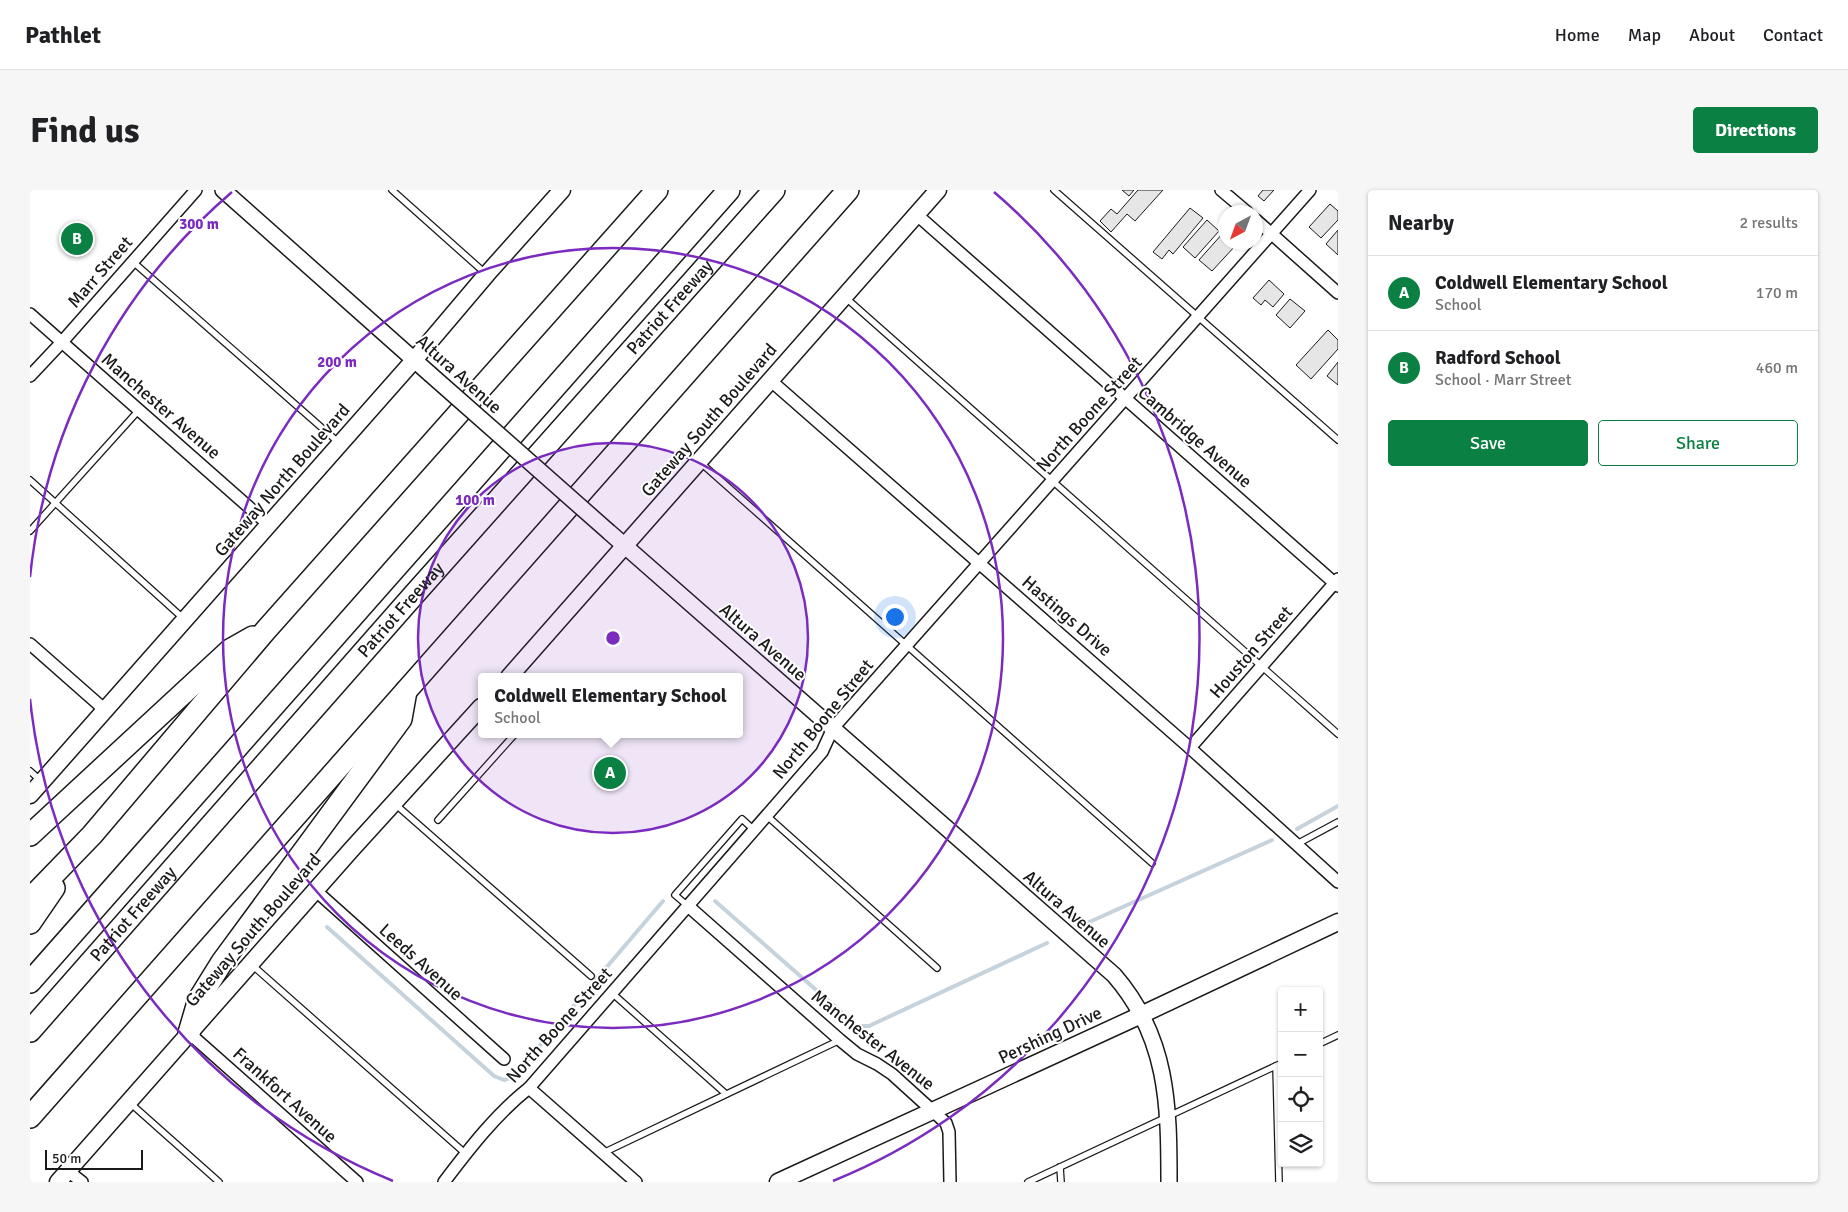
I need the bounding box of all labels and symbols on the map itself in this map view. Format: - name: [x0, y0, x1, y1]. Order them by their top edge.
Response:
- north arrow: [1218, 205, 1263, 250]
- text: 300 m: [179, 215, 219, 233]
- pin: B: [61, 220, 93, 258]
- street label: Marr Street: [63, 232, 137, 312]
- street label: Patriot Freeway: [622, 255, 718, 359]
- street label: Altura Avenue: [412, 330, 506, 418]
- street label: Gateway South Boulevard: [636, 339, 782, 501]
- street label: Manchester Avenue: [97, 348, 225, 464]
- street label: North Boone Street: [1031, 352, 1147, 476]
- text: 200 m: [317, 353, 357, 371]
- street label: Cambridge Avenue: [1133, 382, 1257, 492]
- street label: Gateway North Boulevard: [210, 399, 354, 561]
- text: 100 m: [455, 491, 495, 509]
- street label: Patriot Freeway: [353, 557, 449, 662]
- street label: Hastings Drive: [1018, 571, 1116, 661]
- street label: Altura Avenue: [715, 598, 811, 686]
- street label: Houston Street: [1205, 601, 1297, 703]
- your location: [882, 604, 908, 630]
- centre of rings: [604, 629, 622, 647]
- street label: North Boone Street: [768, 655, 878, 783]
- pin: A: [594, 754, 626, 792]
- street label: Gateway South Boulevard: [180, 849, 326, 1011]
- street label: Patriot Freeway: [85, 861, 181, 966]
- street label: Altura Avenue: [1019, 865, 1115, 953]
- street label: Leeds Avenue: [375, 919, 467, 1005]
- street label: North Boone Street: [501, 963, 617, 1087]
- street label: Manchester Avenue: [807, 985, 939, 1095]
- street label: Pershing Drive: [995, 1001, 1105, 1069]
- street label: Frankfort Avenue: [229, 1043, 341, 1147]
- scale bar: [45, 1147, 142, 1170]

